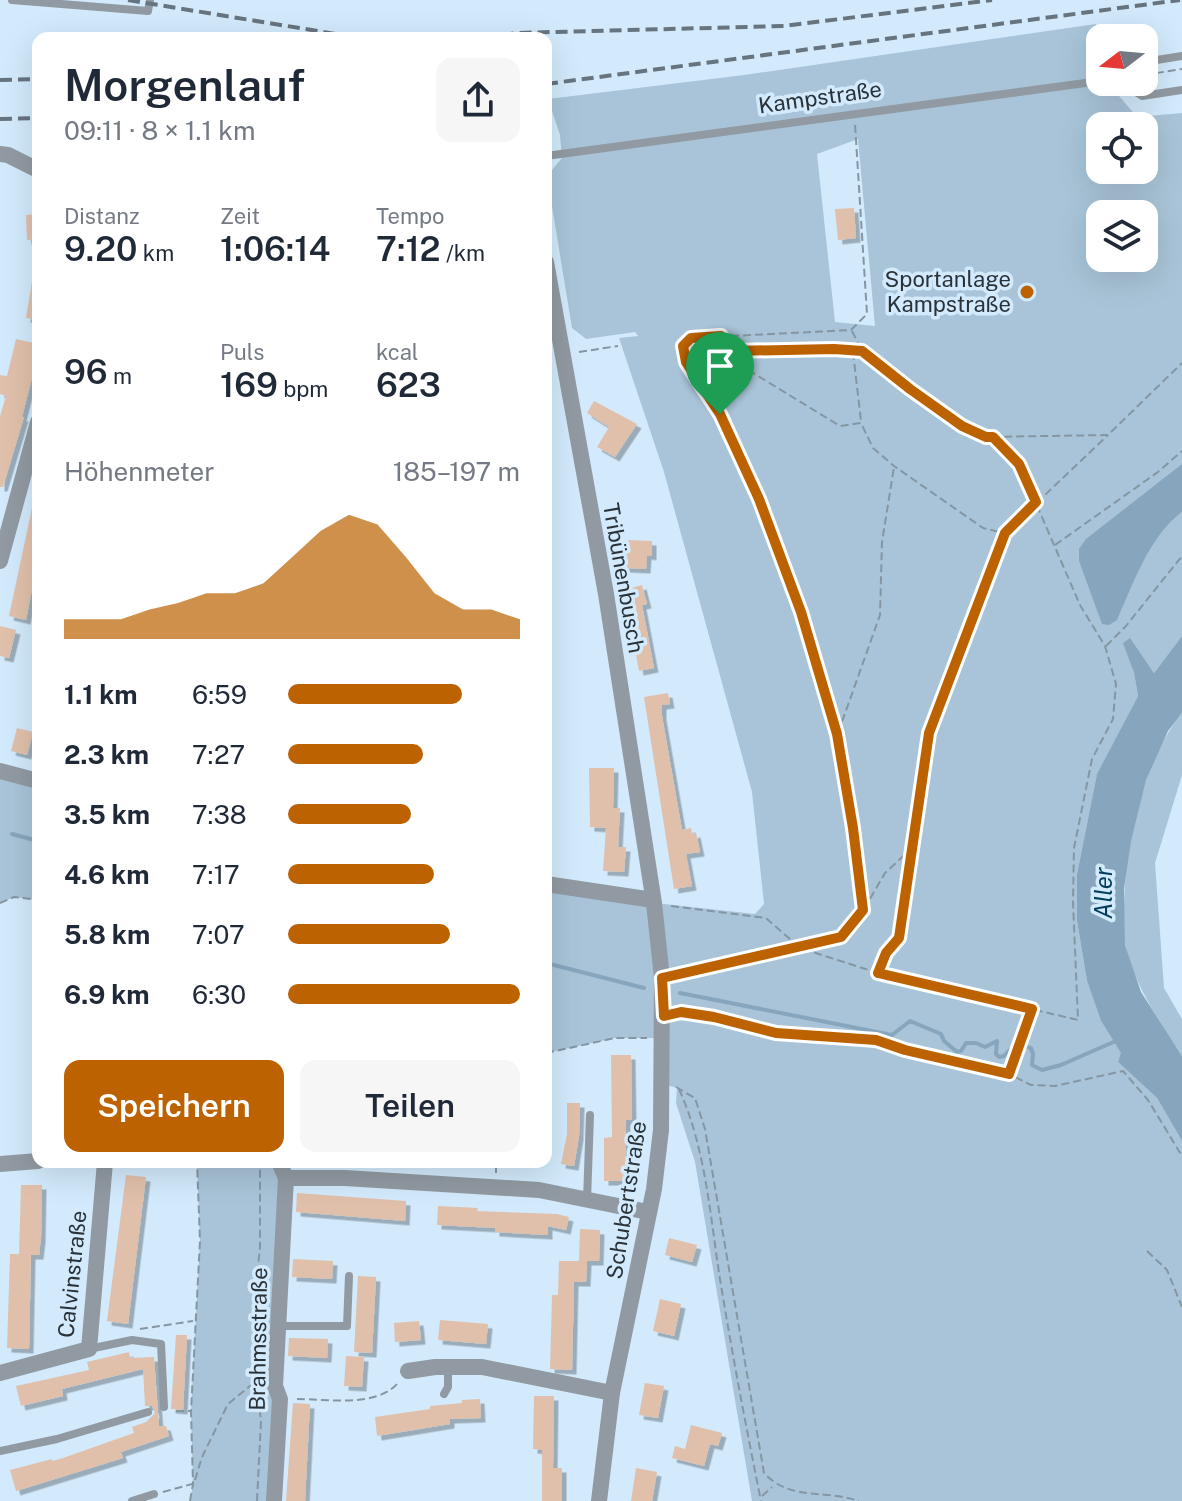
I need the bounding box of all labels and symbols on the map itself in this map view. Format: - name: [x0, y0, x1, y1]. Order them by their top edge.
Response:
- north arrow: [1086, 24, 1158, 96]
- street label: Kampstraße: [757, 75, 883, 119]
- place label: Sportanlage Kampstraße: [885, 266, 1011, 317]
- marker: Sportanlage Kampstraße: [1018, 283, 1036, 301]
- pin: [686, 332, 754, 414]
- street label: Tribünenbusch: [598, 501, 650, 655]
- water label: Aller: [1089, 866, 1117, 919]
- street label: Schubertstraße: [601, 1119, 651, 1281]
- street label: Calvinstraße: [52, 1209, 92, 1339]
- street label: Brahmsstraße: [244, 1267, 272, 1411]

